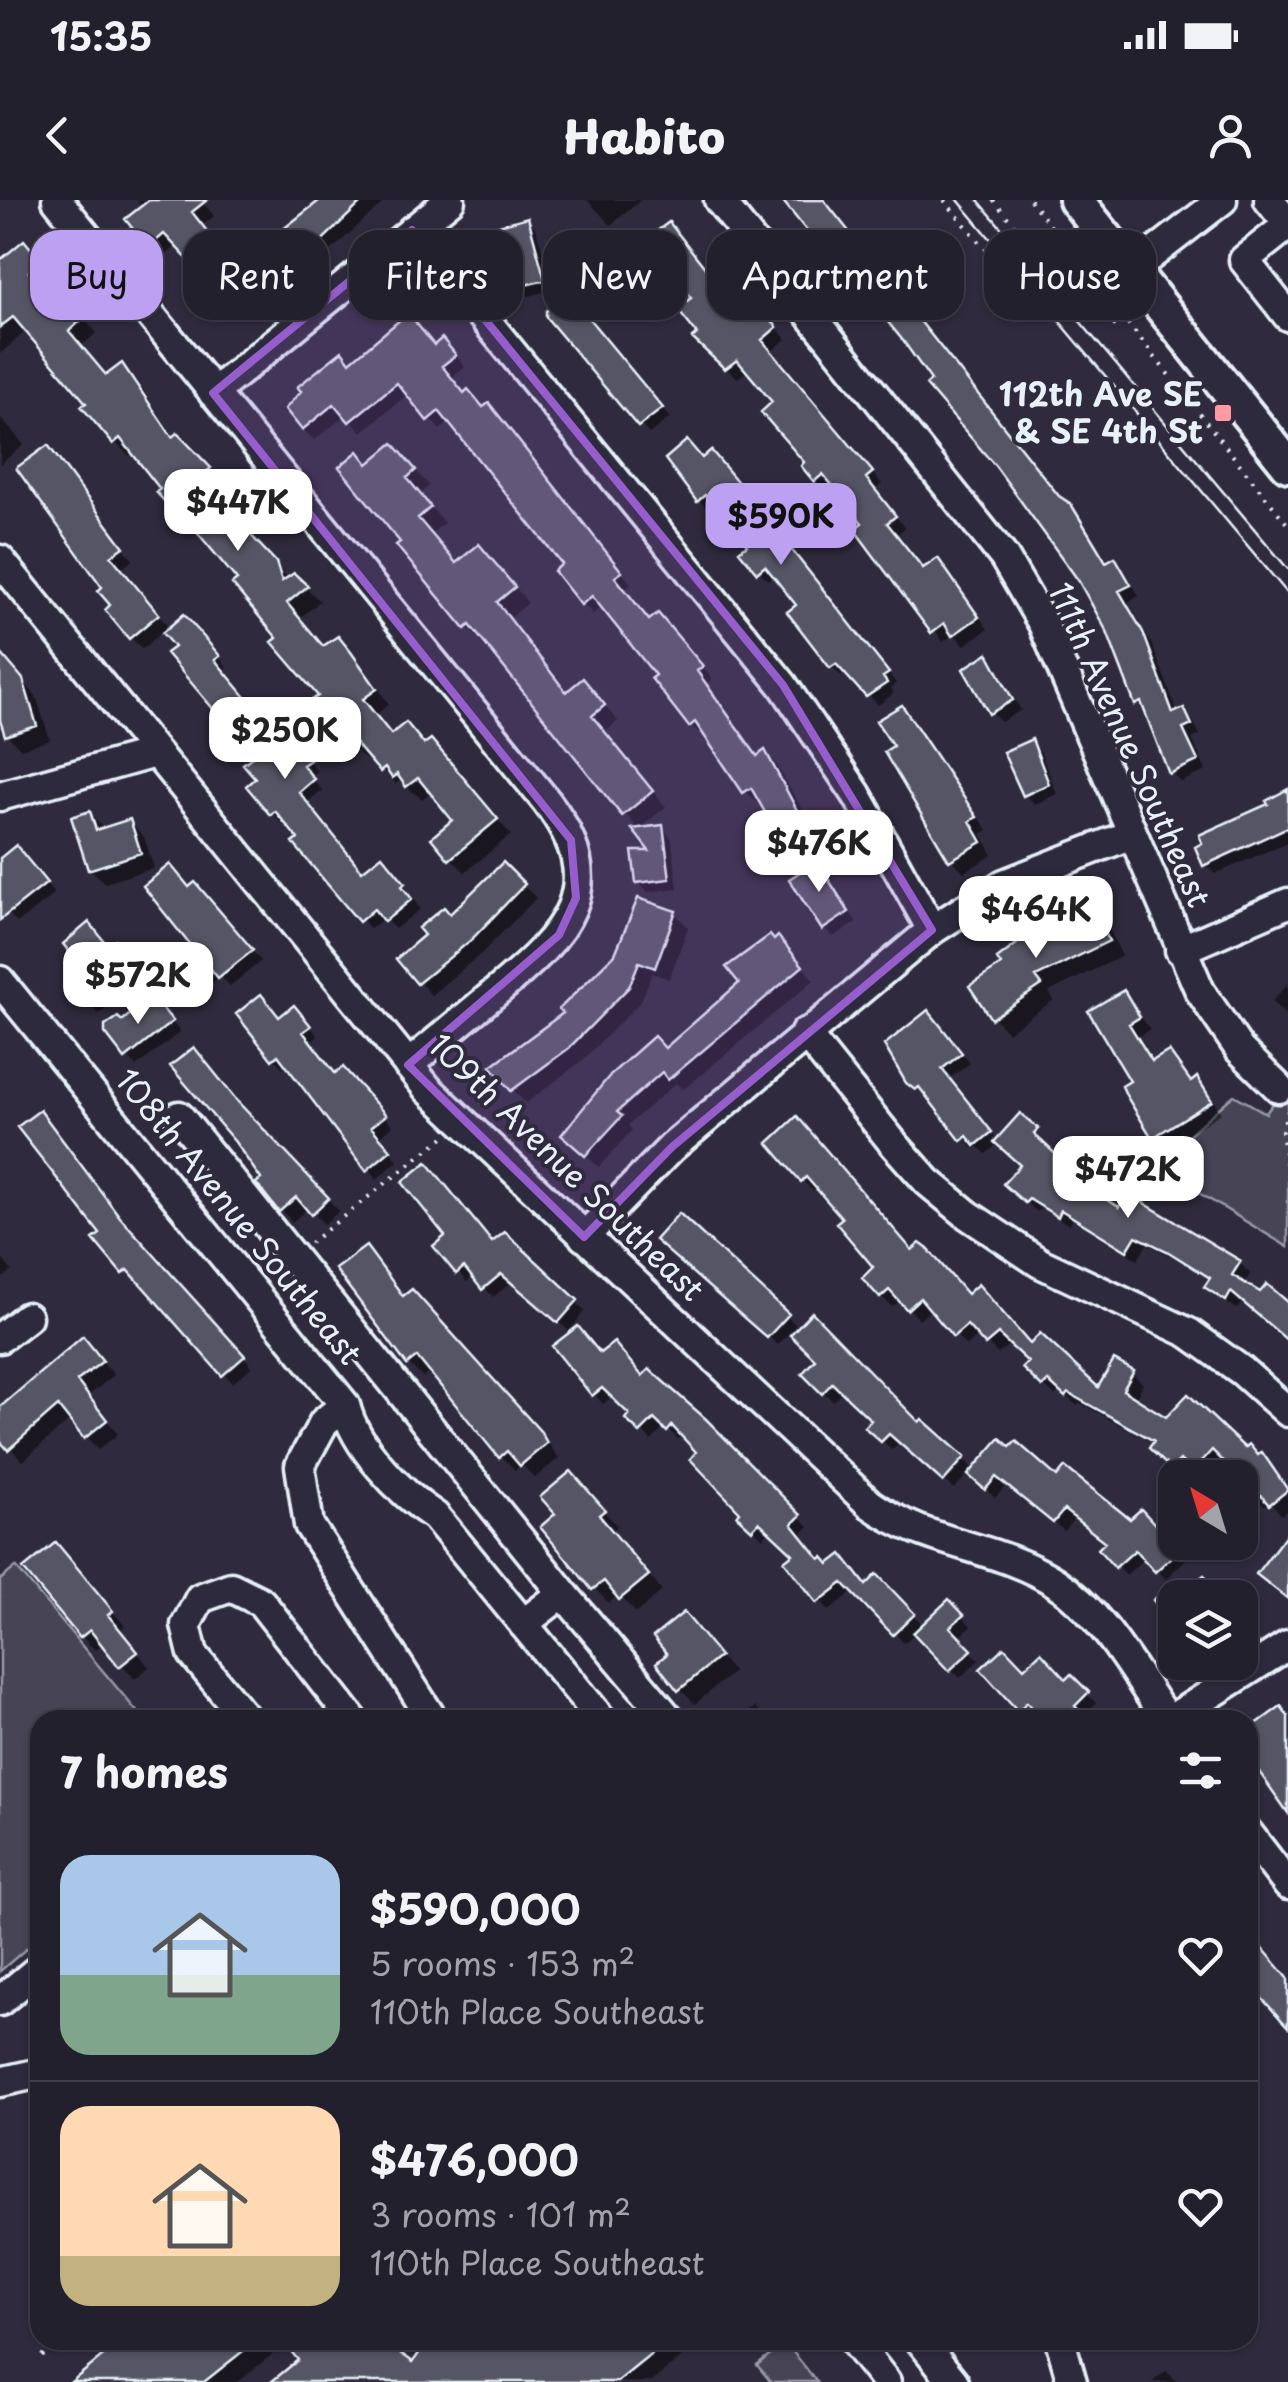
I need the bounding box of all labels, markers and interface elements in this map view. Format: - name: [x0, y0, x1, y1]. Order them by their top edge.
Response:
- text: 15:35: [50, 7, 153, 64]
- text: Habito: [563, 101, 725, 169]
- icon: back: [30, 108, 85, 163]
- icon: person: [1203, 108, 1258, 163]
- chip: Buy: [30, 230, 163, 320]
- chip: Rent: [183, 230, 329, 320]
- chip: Filters: [349, 230, 523, 320]
- chip: New: [543, 230, 687, 320]
- chip: Apartment: [707, 230, 964, 320]
- chip: House: [984, 230, 1156, 320]
- place label: 112th Ave SE & SE 4th St: [999, 369, 1203, 454]
- marker: 112th Ave SE & SE 4th St: [1212, 402, 1234, 424]
- pin: $447K: [168, 469, 308, 554]
- text: $447K: [186, 477, 290, 525]
- pin: $590K: [711, 483, 851, 568]
- text: $590K: [728, 491, 834, 539]
- street label: 111th Avenue Southeast: [1038, 574, 1224, 914]
- pin: $250K: [215, 697, 355, 782]
- text: $250K: [231, 705, 339, 753]
- pin: $476K: [749, 810, 889, 895]
- text: $476K: [767, 818, 871, 866]
- pin: $464K: [966, 876, 1106, 961]
- text: $464K: [981, 884, 1091, 932]
- pin: $572K: [68, 942, 208, 1027]
- text: $572K: [85, 950, 191, 998]
- street label: 109th Avenue Southeast: [419, 1022, 716, 1311]
- street label: 108th Avenue Southeast: [105, 1057, 374, 1374]
- pin: $472K: [1058, 1136, 1198, 1221]
- text: $472K: [1075, 1144, 1181, 1192]
- north arrow: [1158, 1460, 1258, 1560]
- map controls: [1158, 1460, 1258, 1680]
- button: layers: [1158, 1580, 1258, 1680]
- text: 7 homes: [60, 1739, 228, 1802]
- icon: filters: [1173, 1743, 1228, 1798]
- text: $590,000: [370, 1876, 581, 1939]
- icon: home: [140, 1895, 260, 2015]
- icon: heart: [1173, 1928, 1228, 1983]
- text: 5 rooms · 153 m²: [370, 1939, 635, 1987]
- text: 110th Place Southeast: [370, 1987, 705, 2035]
- text: $476,000: [370, 2127, 579, 2190]
- icon: home: [140, 2146, 260, 2266]
- icon: heart: [1173, 2179, 1228, 2234]
- text: 3 rooms · 101 m²: [370, 2190, 631, 2238]
- text: 110th Place Southeast: [370, 2238, 705, 2286]

